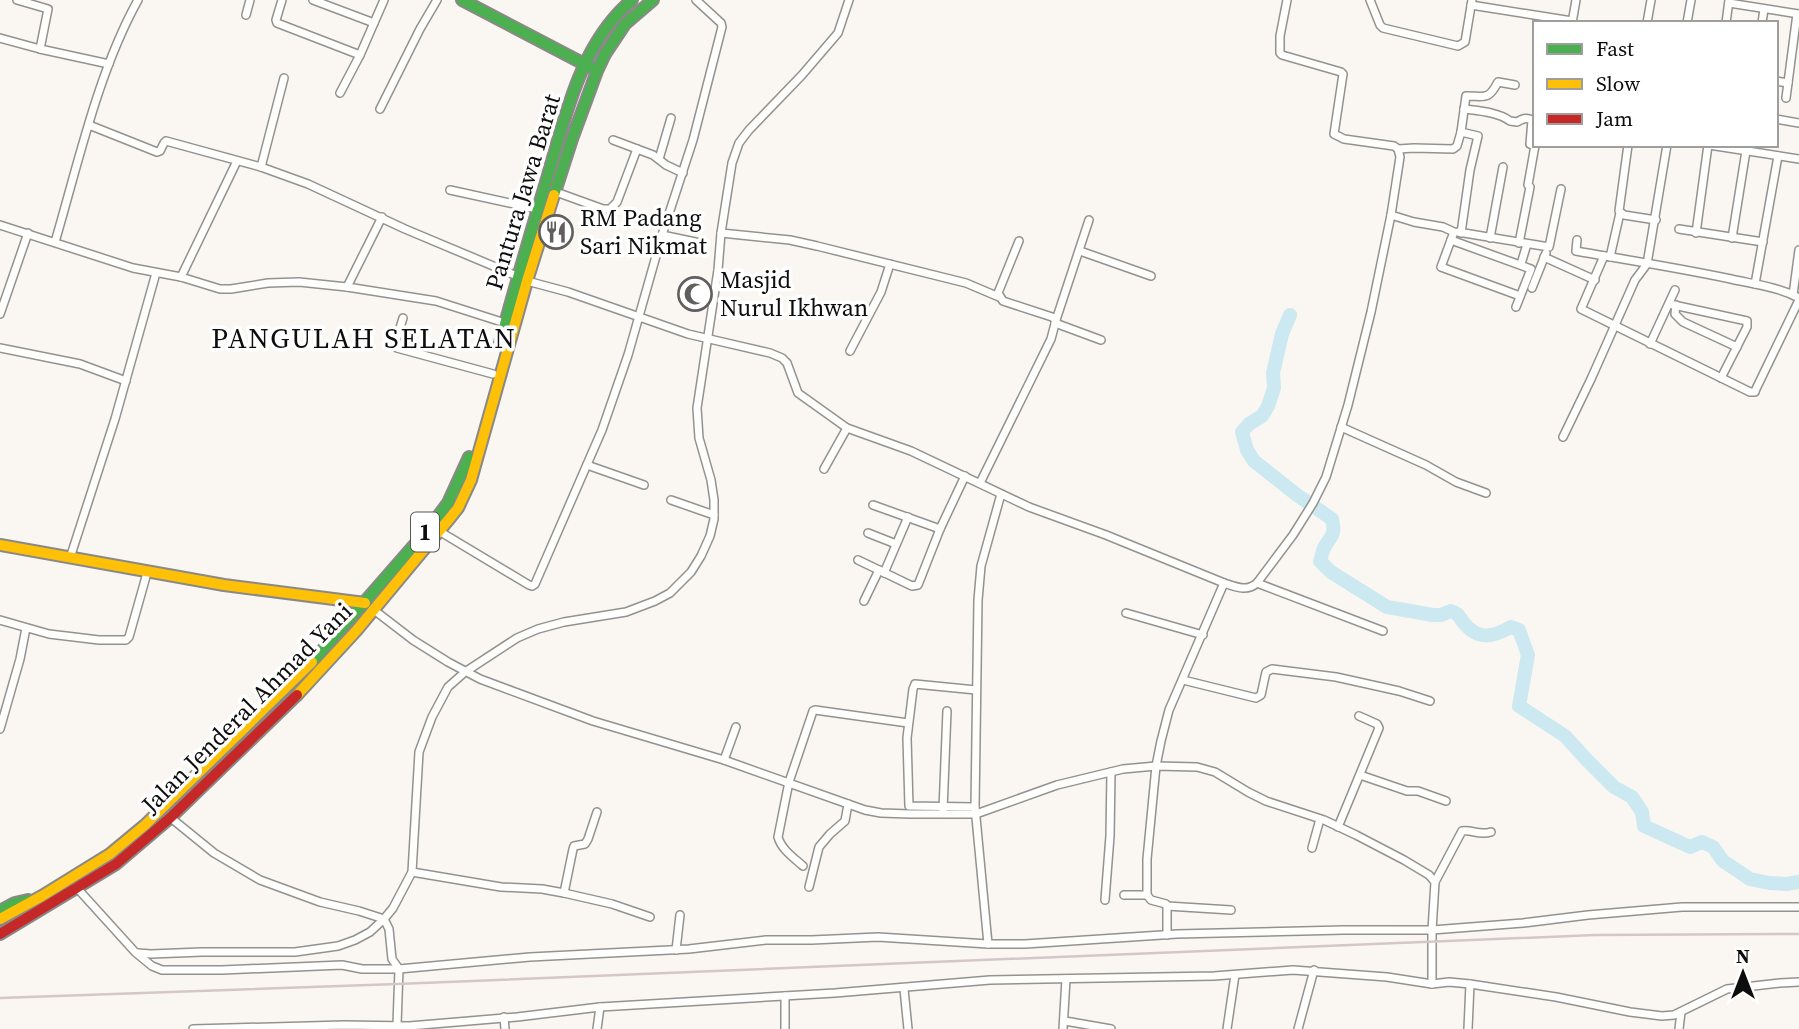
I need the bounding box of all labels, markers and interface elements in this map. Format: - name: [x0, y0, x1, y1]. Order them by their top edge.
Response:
- legend: [1533, 21, 1778, 147]
- text: Fast: [1596, 34, 1634, 63]
- text: Slow: [1596, 69, 1640, 98]
- street label: Pantura Jawa Barat: [477, 90, 568, 294]
- text: Jam: [1595, 104, 1633, 133]
- place label: RM Padang Sari Nikmat: [580, 201, 707, 262]
- restaurant icon: RM Padang Sari Nikmat: [537, 213, 575, 251]
- place label: Masjid Nurul Ikhwan: [720, 263, 868, 324]
- mosque icon: Masjid Nurul Ikhwan: [676, 275, 714, 313]
- district label: PANGULAH SELATAN: [211, 319, 517, 357]
- road number: 1: [411, 512, 439, 552]
- street label: Jalan Jenderal Ahmad Yani: [133, 595, 359, 821]
- north arrow: [1708, 938, 1778, 1008]
- text: N: [1736, 943, 1750, 969]

